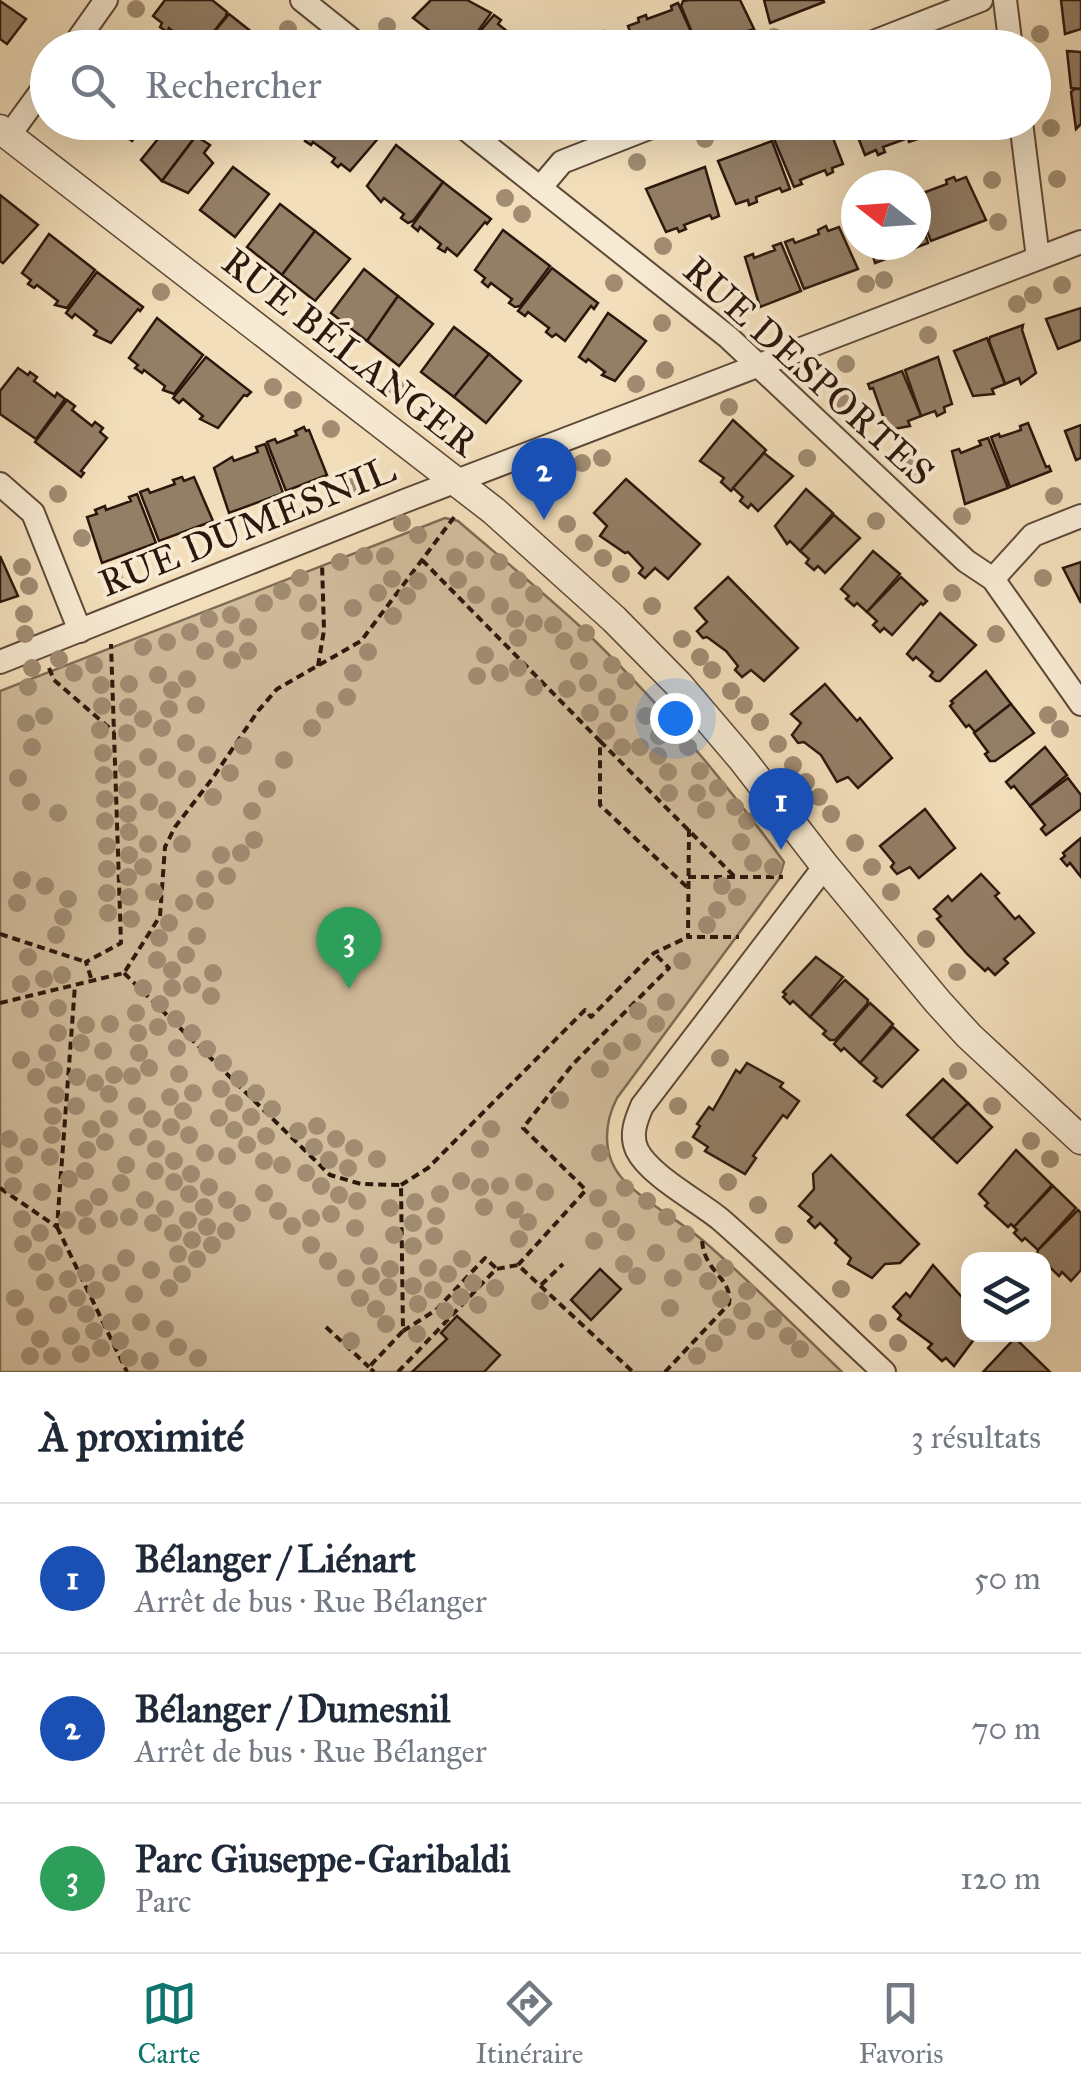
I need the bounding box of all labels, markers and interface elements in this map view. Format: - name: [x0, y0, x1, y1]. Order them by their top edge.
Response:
- search box: [30, 30, 1051, 140]
- icon: search: [65, 58, 120, 113]
- text: Rechercher: [145, 62, 321, 108]
- north arrow: [841, 170, 931, 260]
- street label: RUE BÉLANGER: [213, 237, 488, 467]
- street label: RUE DESPORTES: [674, 247, 944, 495]
- pin: 2: [512, 438, 576, 520]
- street label: RUE DUMESNIL: [92, 446, 402, 606]
- your location: [650, 693, 701, 744]
- pin: 1: [748, 768, 814, 850]
- pin: 3: [316, 906, 382, 989]
- map controls: [961, 1252, 1051, 1342]
- button: layers: [961, 1252, 1051, 1342]
- text: À proximité: [40, 1411, 244, 1463]
- text: 3 résultats: [911, 1418, 1041, 1457]
- text: Bélanger / Liénart: [135, 1536, 416, 1582]
- text: 1: [66, 1559, 79, 1598]
- text: 50 m: [974, 1559, 1041, 1598]
- text: Arrêt de bus · Rue Bélanger: [135, 1582, 487, 1621]
- text: Bélanger / Dumesnil: [135, 1686, 450, 1732]
- text: 2: [65, 1709, 80, 1748]
- text: 70 m: [972, 1709, 1041, 1748]
- text: Arrêt de bus · Rue Bélanger: [135, 1732, 487, 1771]
- text: Parc Giuseppe-Garibaldi: [135, 1836, 510, 1882]
- text: 3: [66, 1859, 79, 1898]
- text: 120 m: [960, 1859, 1041, 1898]
- text: Parc: [135, 1882, 192, 1921]
- tab: Carte: [138, 1976, 201, 2071]
- tab: Itinéraire: [476, 1976, 583, 2071]
- tab: Favoris: [858, 1976, 943, 2071]

